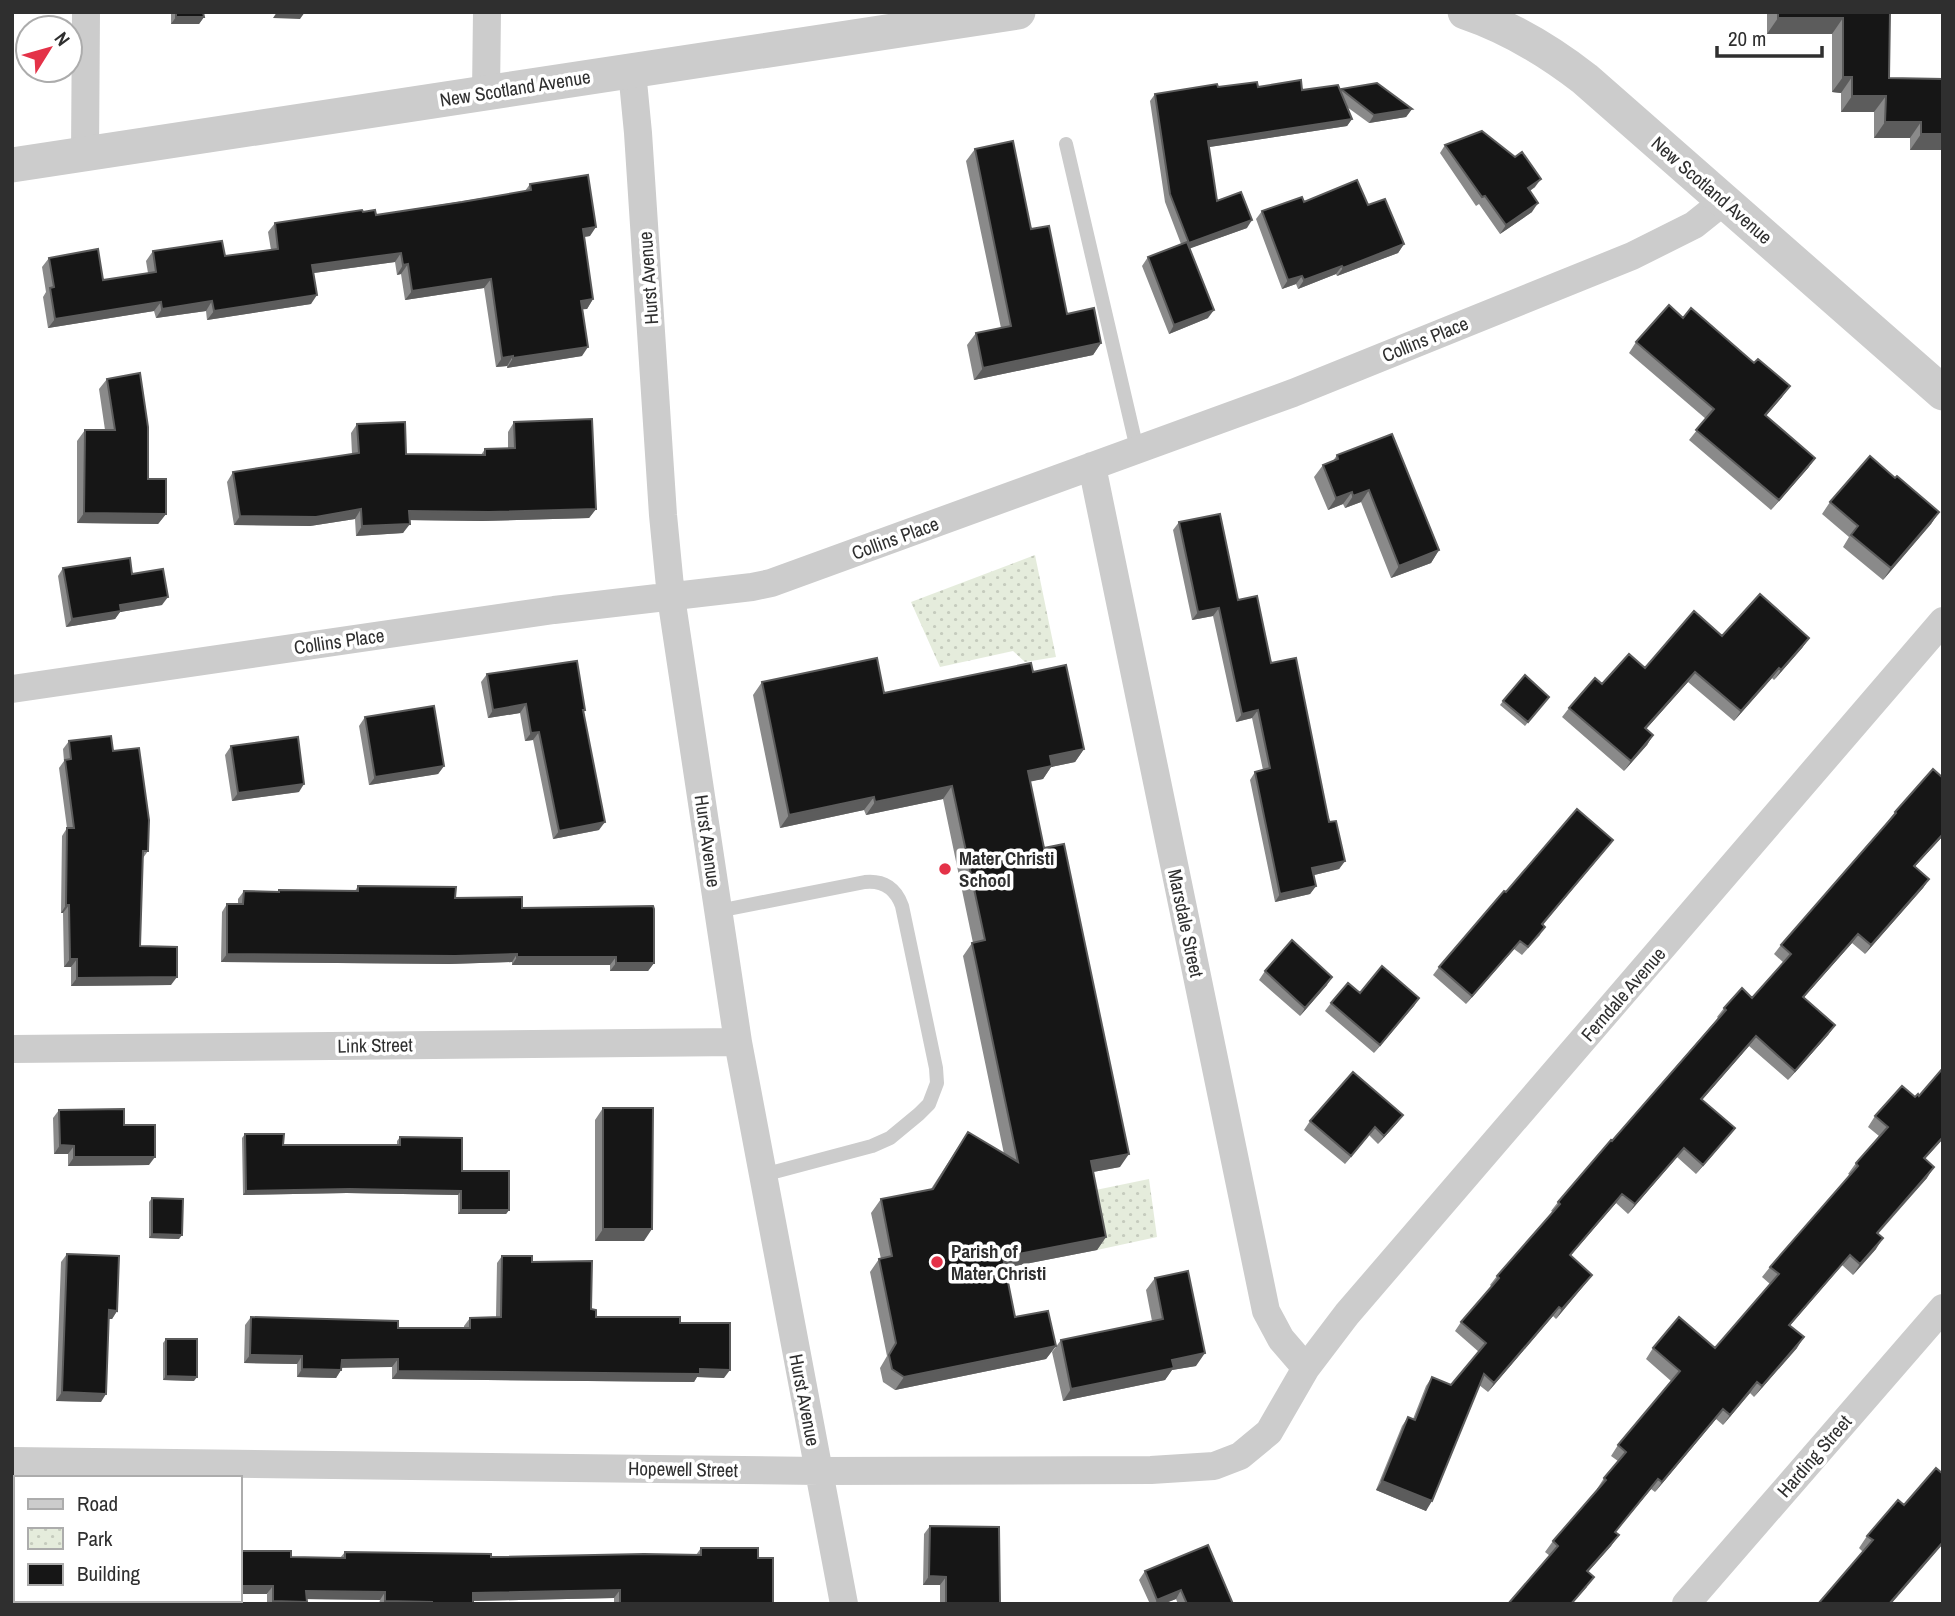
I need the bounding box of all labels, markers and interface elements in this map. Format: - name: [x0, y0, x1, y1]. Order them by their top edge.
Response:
- north arrow: [14, 14, 84, 84]
- scale bar: [1717, 14, 1822, 58]
- text: 20 m: [1728, 24, 1766, 53]
- text: N: [49, 26, 76, 51]
- street label: New Scotland Avenue: [438, 63, 592, 113]
- street label: New Scotland Avenue: [1646, 130, 1778, 250]
- street label: Hurst Avenue: [632, 231, 664, 325]
- street label: Collins Place: [1378, 310, 1472, 368]
- street label: Collins Place: [848, 510, 942, 566]
- street label: Collins Place: [292, 622, 386, 660]
- street label: Hurst Avenue: [689, 793, 727, 889]
- place label: Mater Christi School: [959, 845, 1054, 893]
- marker: Mater Christi School: [937, 861, 953, 877]
- street label: Marsdale Street: [1162, 867, 1210, 980]
- street label: Ferndale Avenue: [1575, 941, 1671, 1047]
- street label: Link Street: [337, 1031, 414, 1059]
- place label: Parish of Mater Christi: [951, 1238, 1046, 1286]
- marker: Parish of Mater Christi: [929, 1254, 945, 1270]
- street label: Hurst Avenue: [783, 1352, 827, 1448]
- street label: Harding Street: [1771, 1409, 1857, 1503]
- street label: Hopewell Street: [628, 1455, 739, 1483]
- legend: [14, 1476, 242, 1602]
- text: Road: [77, 1489, 118, 1518]
- text: Park: [77, 1524, 113, 1553]
- text: Building: [77, 1559, 141, 1588]

